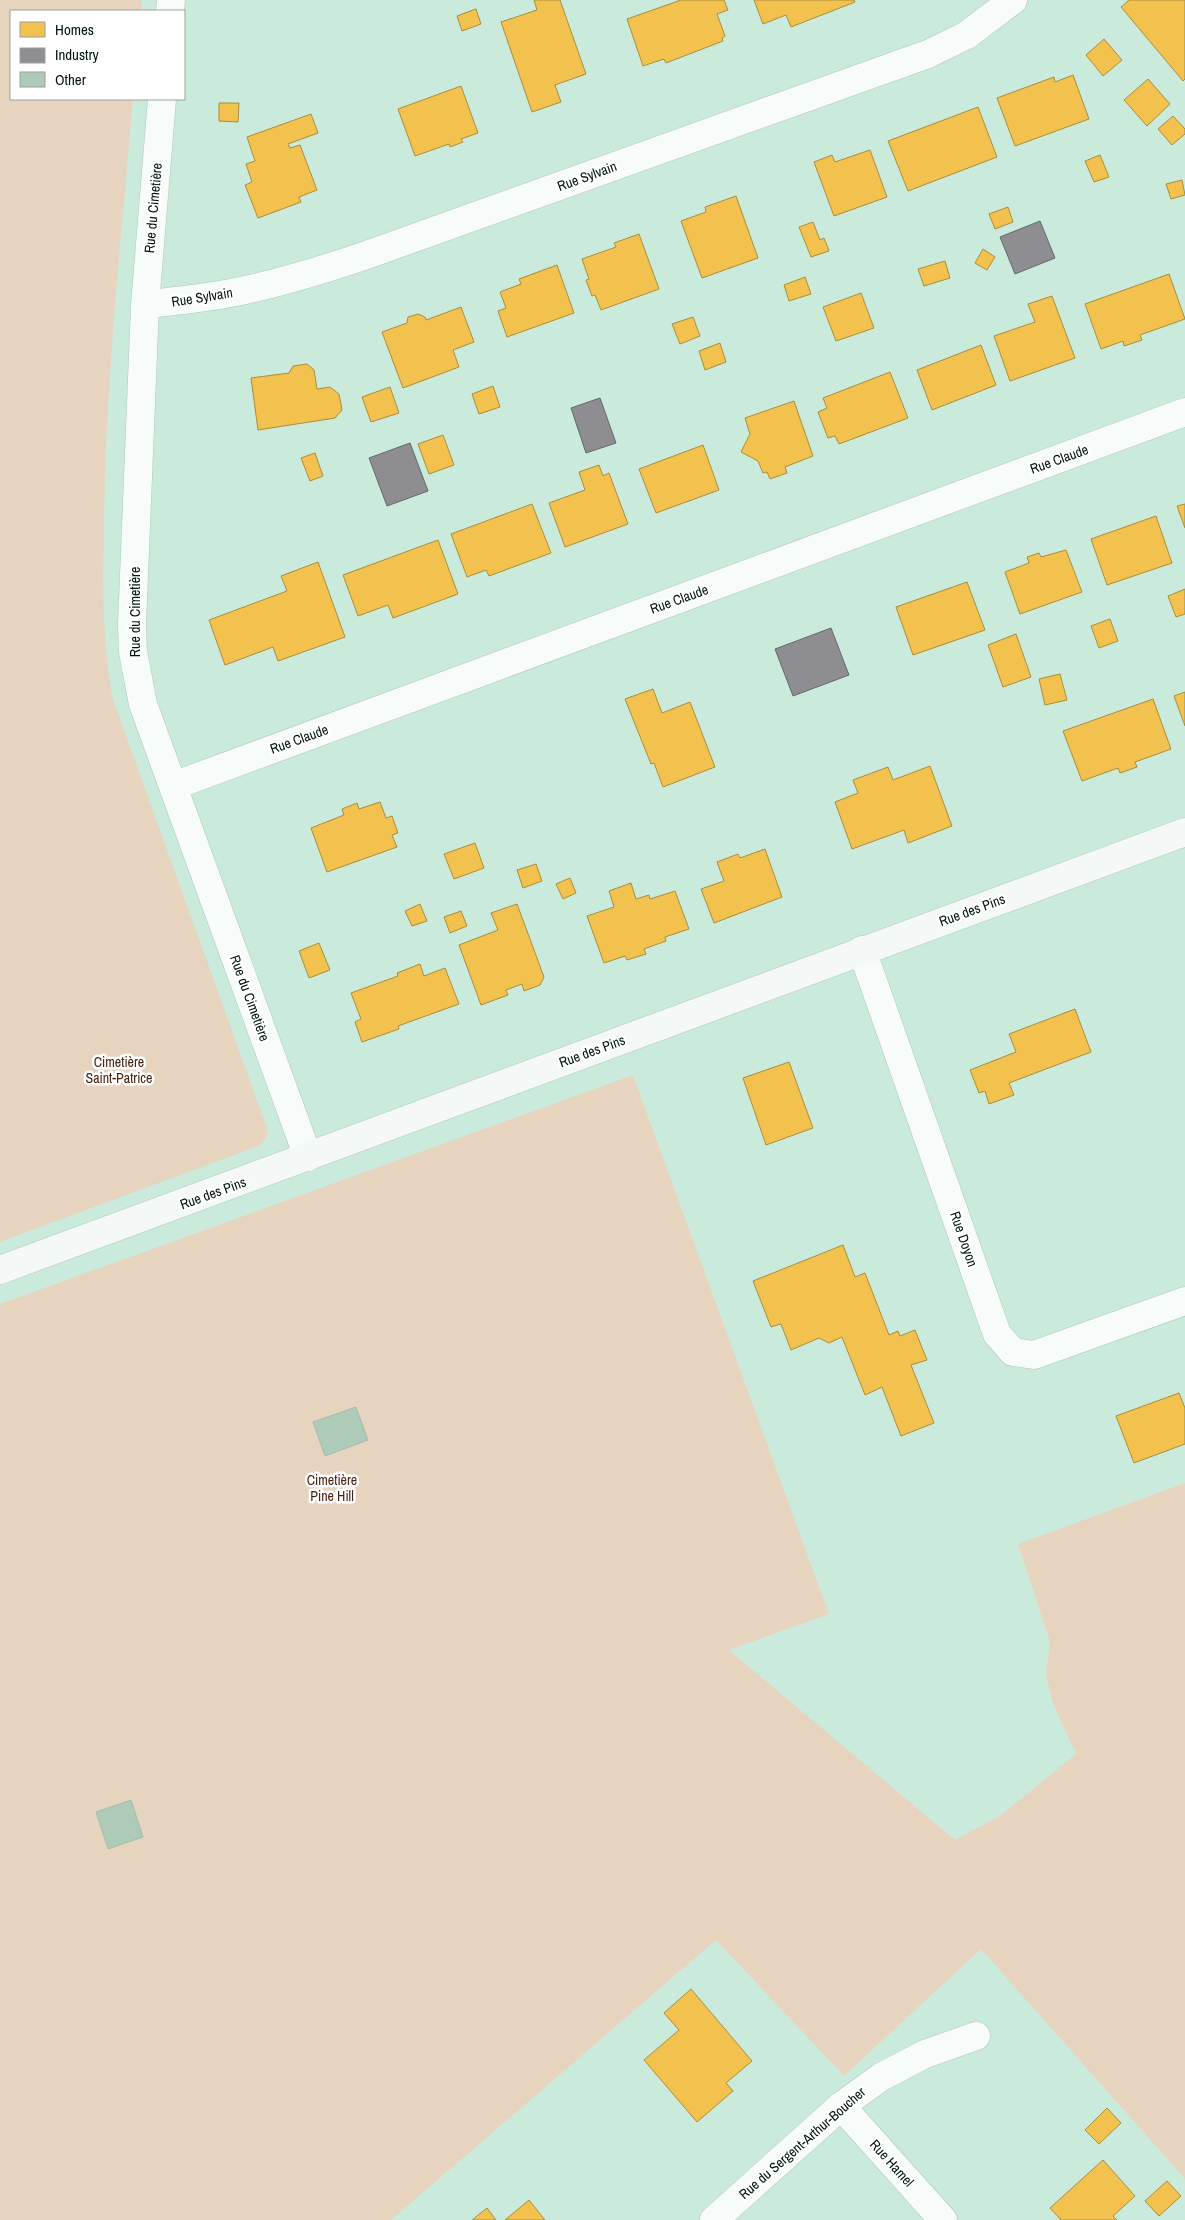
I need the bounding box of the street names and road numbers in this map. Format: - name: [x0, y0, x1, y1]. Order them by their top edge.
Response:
- street label: Rue Sylvain: [555, 157, 619, 195]
- street label: Rue du Cimetière: [140, 162, 166, 254]
- street label: Rue Sylvain: [170, 283, 234, 311]
- street label: Rue Claude: [1027, 440, 1091, 478]
- street label: Rue du Cimetière: [126, 567, 144, 657]
- street label: Rue Claude: [647, 580, 711, 618]
- street label: Rue Claude: [267, 720, 331, 758]
- street label: Rue des Pins: [937, 890, 1008, 930]
- street label: Rue du Cimetière: [226, 952, 274, 1044]
- street label: Rue des Pins: [557, 1031, 628, 1071]
- street label: Rue des Pins: [178, 1173, 249, 1213]
- street label: Rue Doyon: [946, 1209, 982, 1269]
- street label: Rue du Sergent-Arthur-Boucher: [735, 2083, 869, 2203]
- street label: Rue Hamel: [866, 2136, 918, 2190]

